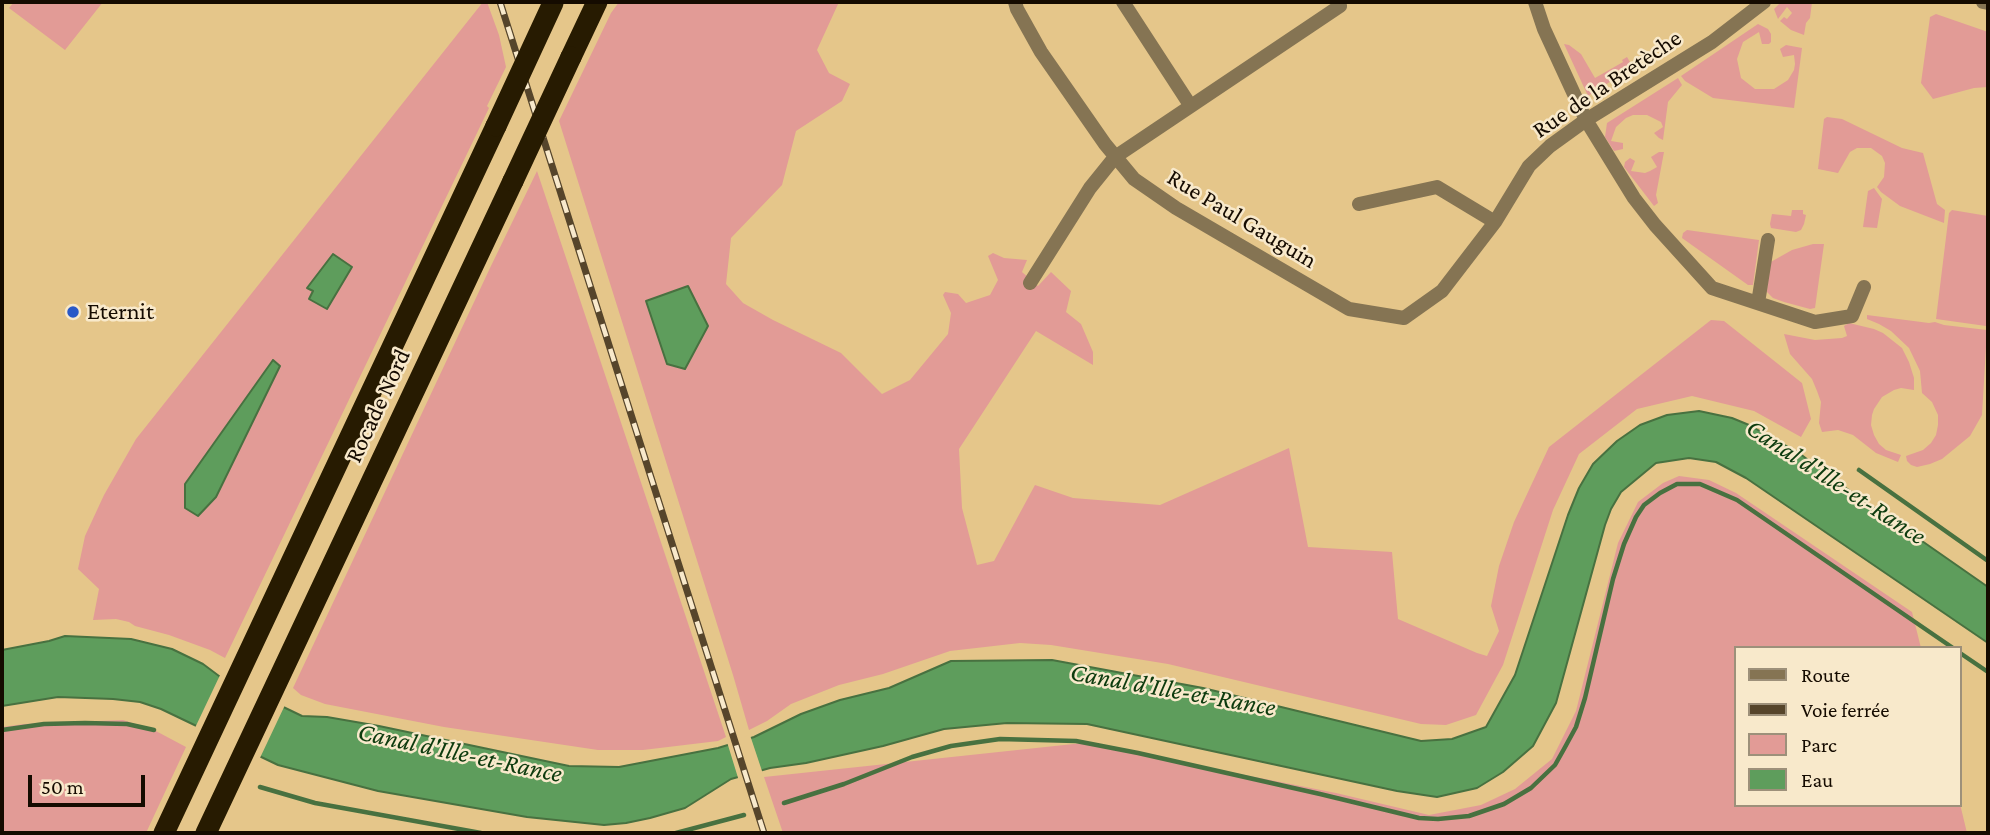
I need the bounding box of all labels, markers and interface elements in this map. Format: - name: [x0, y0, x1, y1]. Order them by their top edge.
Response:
- street label: Rue de la Bretèche: [1527, 24, 1687, 144]
- street label: Rue Paul Gauguin: [1162, 163, 1322, 275]
- place label: Eternit: [87, 298, 154, 326]
- marker: Eternit: [65, 304, 81, 320]
- street label: Rocade Nord: [339, 345, 417, 467]
- water label: Canal d'Ille-et-Rance: [1740, 412, 1932, 552]
- legend: [1734, 646, 1962, 807]
- water label: Canal d'Ille-et-Rance: [1068, 657, 1278, 723]
- text: Route: [1801, 663, 1850, 687]
- text: Voie ferrée: [1801, 698, 1889, 722]
- water label: Canal d'Ille-et-Rance: [355, 716, 565, 790]
- text: Parc: [1801, 733, 1837, 757]
- scale bar: [32, 762, 149, 806]
- text: Eau: [1801, 768, 1833, 792]
- text: 50 m: [41, 775, 84, 799]

